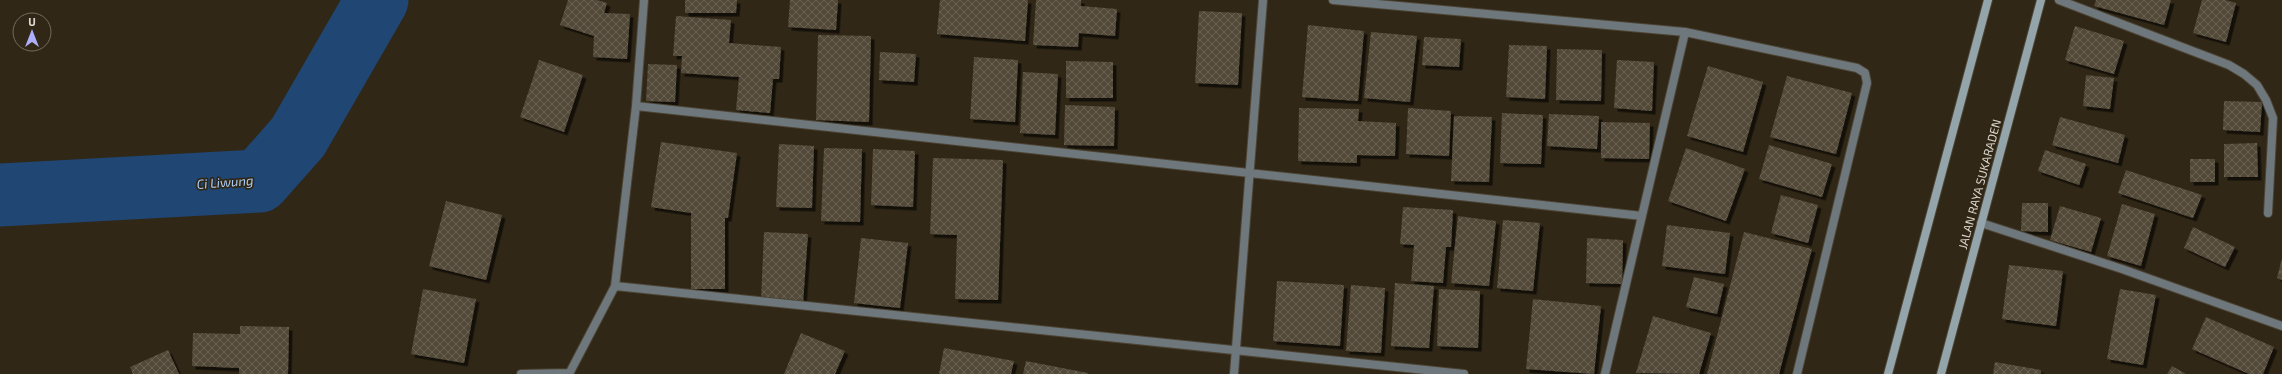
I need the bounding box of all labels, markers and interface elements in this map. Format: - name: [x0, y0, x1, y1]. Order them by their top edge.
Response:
- north arrow: [12, 12, 52, 52]
- text: U: [28, 15, 36, 28]
- street label: JALAN RAYA SUKARADEN: [1955, 118, 2003, 250]
- water label: Ci Liwung: [196, 172, 254, 192]

